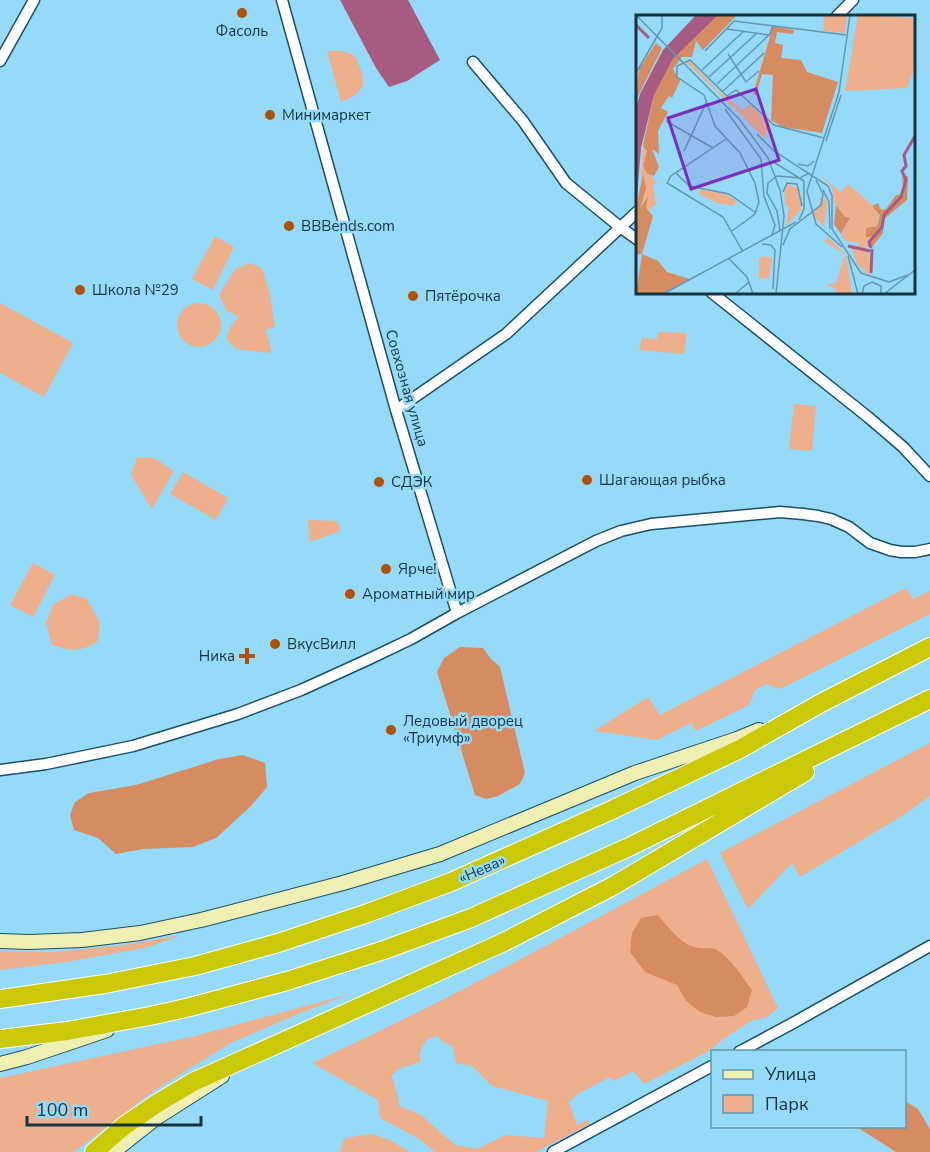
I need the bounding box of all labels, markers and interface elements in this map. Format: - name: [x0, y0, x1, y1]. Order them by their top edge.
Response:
- marker: Фасоль: [235, 6, 249, 20]
- inset map: [636, 15, 915, 294]
- place label: Фасоль: [216, 21, 268, 41]
- place label: Минимаркет: [282, 105, 371, 125]
- marker: Минимаркет: [263, 108, 277, 122]
- place label: BBBends.com: [301, 216, 395, 236]
- marker: BBBends.com: [282, 219, 296, 233]
- place label: Школа №29: [92, 280, 179, 300]
- marker: Школа №29: [73, 283, 87, 297]
- place label: Пятёрочка: [425, 286, 501, 306]
- marker: Пятёрочка: [406, 289, 420, 303]
- street label: Совхозная улица: [381, 327, 433, 449]
- place label: Шагающая рыбка: [599, 470, 726, 490]
- place label: СДЭК: [391, 472, 433, 492]
- marker: Шагающая рыбка: [580, 473, 594, 487]
- marker: СДЭК: [372, 475, 386, 489]
- place label: Ярче!: [398, 559, 437, 579]
- marker: Ярче!: [379, 562, 393, 576]
- place label: Ароматный мир: [362, 584, 475, 604]
- marker: Ароматный мир: [343, 587, 357, 601]
- place label: ВкусВилл: [287, 634, 356, 654]
- marker: ВкусВилл: [268, 637, 282, 651]
- place label: Ника: [199, 646, 235, 666]
- marker: Ника: [240, 649, 254, 663]
- place label: Ледовый дворец «Триумф»: [403, 711, 523, 748]
- marker: Ледовый дворец «Триумф»: [384, 723, 398, 737]
- street label: «Нева»: [456, 850, 508, 888]
- legend: [711, 1050, 906, 1128]
- text: Улица: [764, 1062, 816, 1086]
- scale bar: [27, 1089, 201, 1127]
- text: Парк: [765, 1092, 809, 1116]
- text: 100 m: [36, 1098, 88, 1122]

